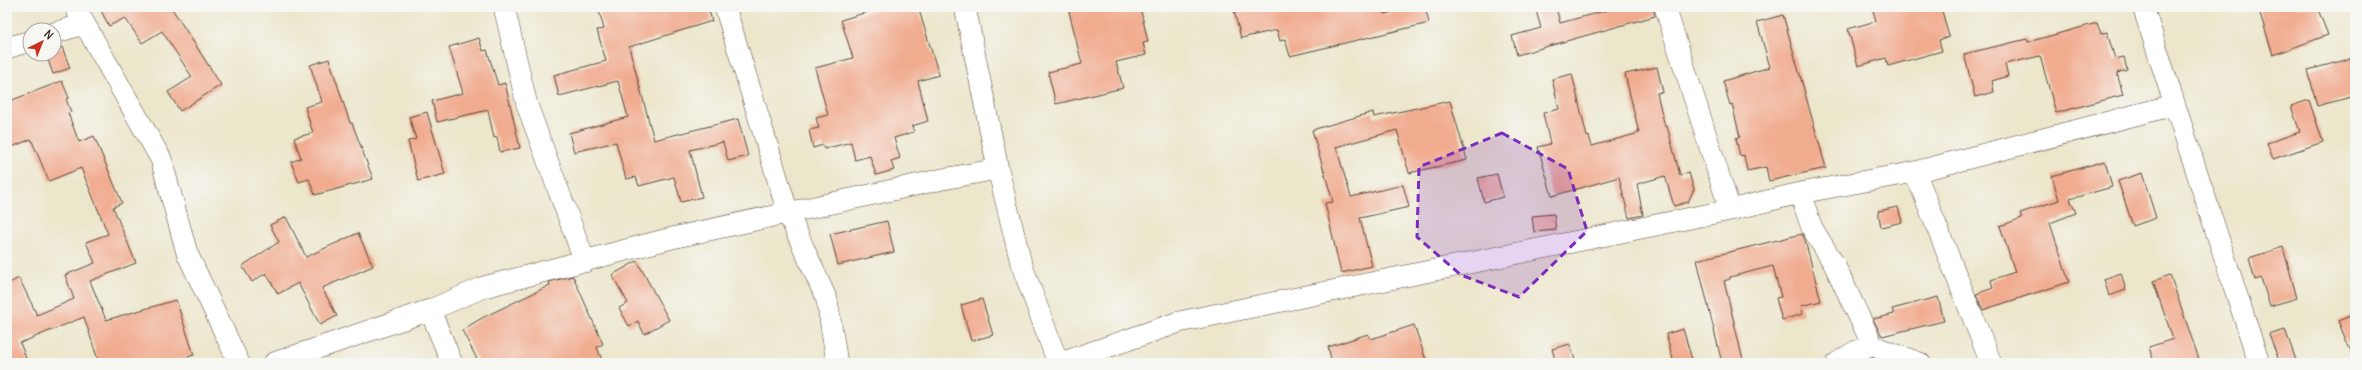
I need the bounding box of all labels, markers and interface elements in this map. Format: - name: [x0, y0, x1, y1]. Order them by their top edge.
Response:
- north arrow: [22, 22, 62, 62]
- text: N: [41, 27, 56, 42]

